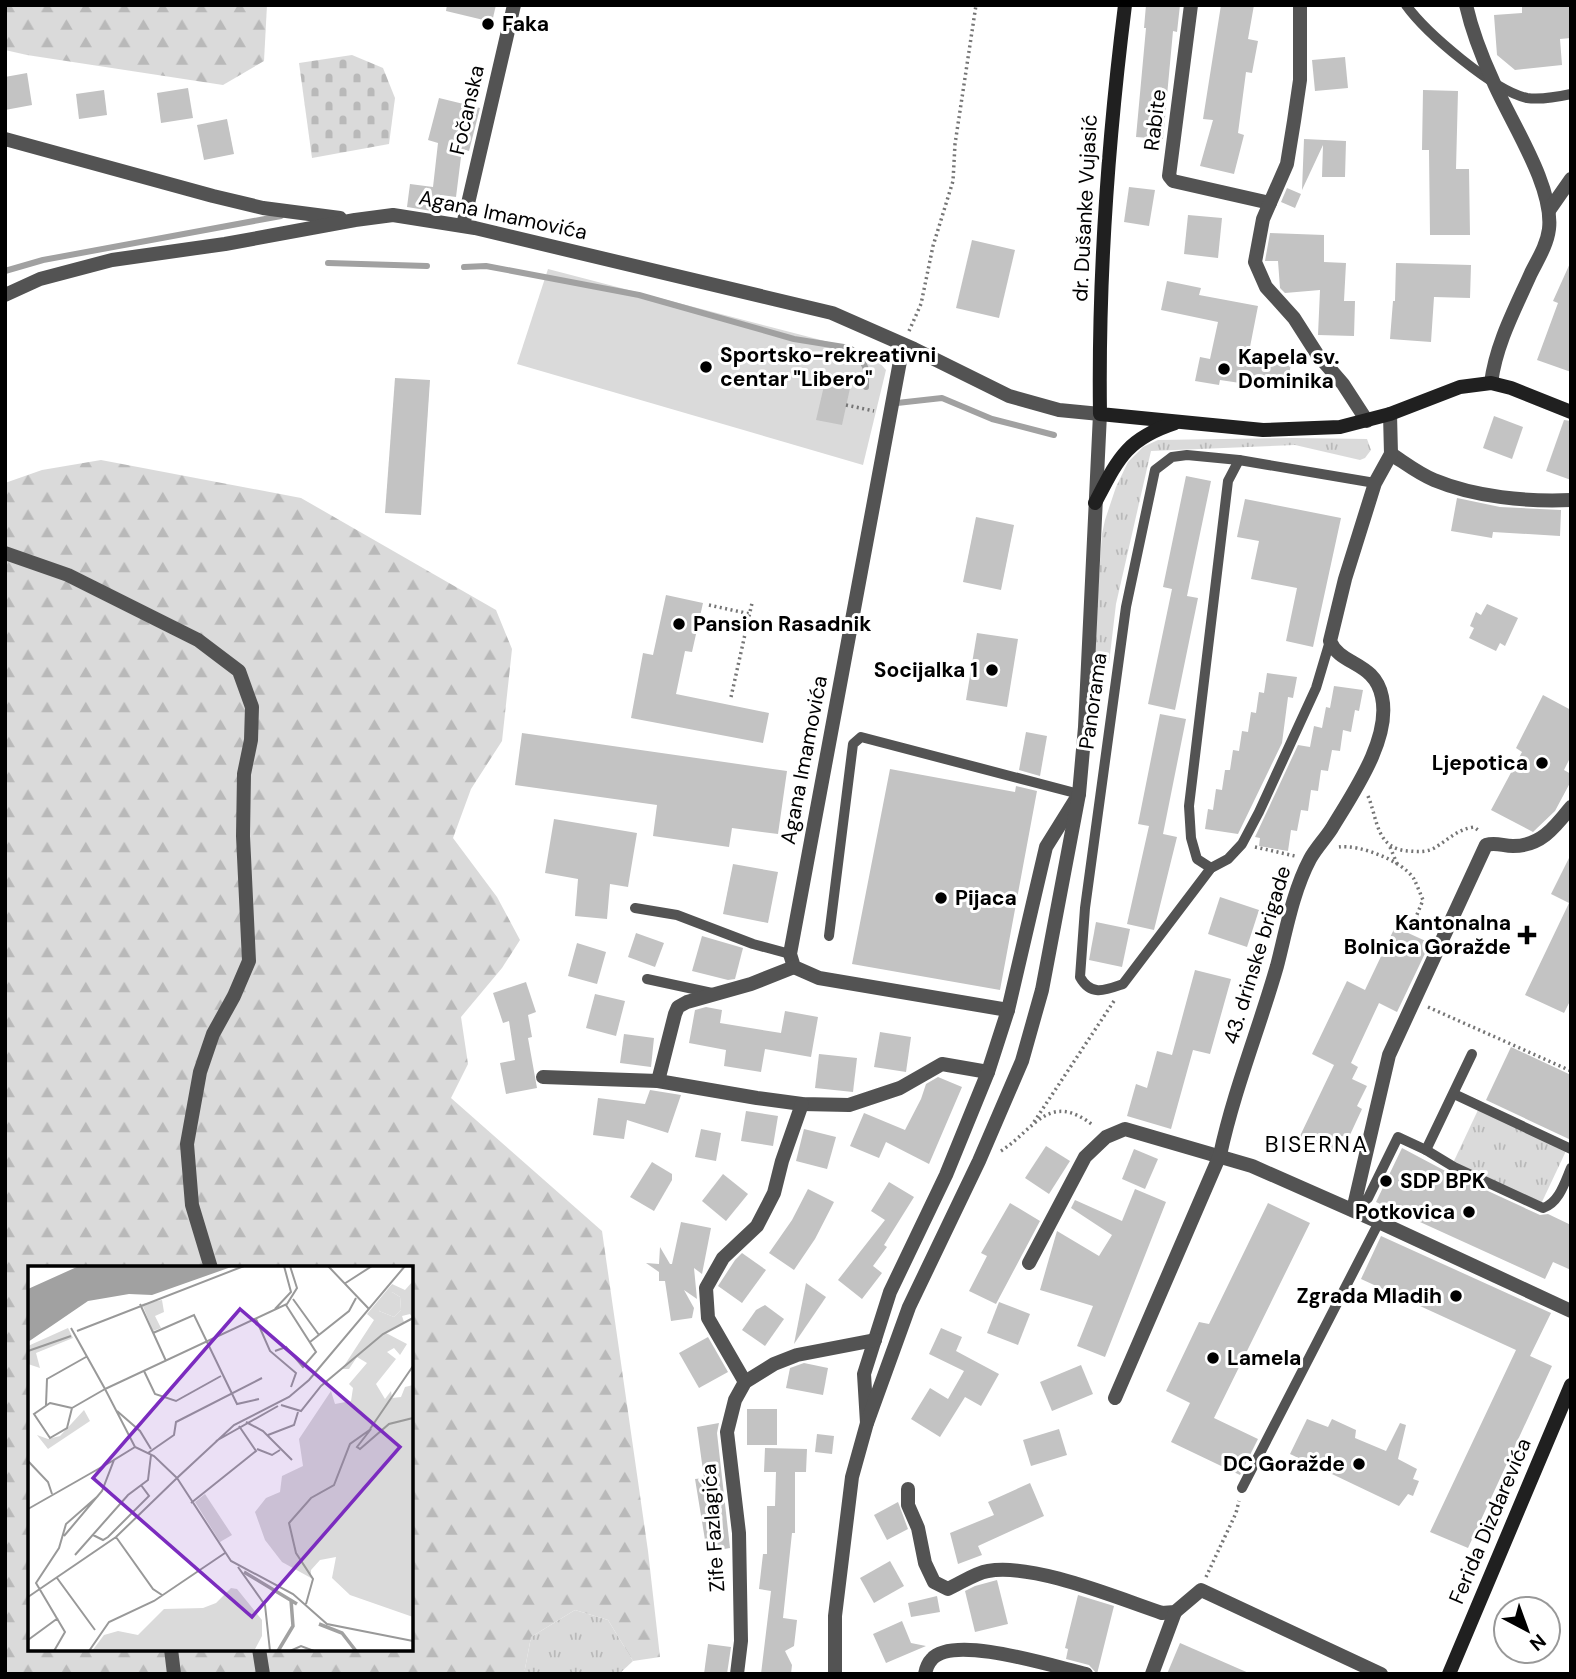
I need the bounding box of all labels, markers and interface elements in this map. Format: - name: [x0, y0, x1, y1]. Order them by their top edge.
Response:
- place label: Faka: [502, 10, 549, 38]
- marker: Faka: [480, 16, 496, 32]
- street label: Fočanska: [443, 62, 491, 158]
- street label: Rabite: [1137, 88, 1173, 152]
- street label: dr. Dušanke Vujasić: [1066, 114, 1104, 302]
- street label: Agana Imamovića: [416, 183, 590, 247]
- place label: Sportsko-rekreativni centar "Libero": [720, 341, 936, 393]
- place label: Kapela sv. Dominika: [1238, 343, 1340, 395]
- marker: Sportsko-rekreativni centar "Libero": [698, 359, 714, 375]
- marker: Kapela sv. Dominika: [1216, 361, 1232, 377]
- place label: Pansion Rasadnik: [693, 610, 871, 638]
- marker: Pansion Rasadnik: [671, 616, 687, 632]
- street label: Panorama: [1072, 651, 1114, 751]
- place label: Socijalka 1: [874, 656, 978, 684]
- marker: Socijalka 1: [984, 662, 1000, 678]
- street label: Agana Imamovića: [774, 673, 834, 847]
- place label: Ljepotica: [1432, 749, 1528, 777]
- marker: Ljepotica: [1534, 755, 1550, 771]
- street label: 43. drinske brigade: [1217, 862, 1297, 1048]
- place label: Pijaca: [955, 884, 1017, 912]
- marker: Pijaca: [933, 890, 949, 906]
- place label: Kantonalna Bolnica Goražde: [1344, 909, 1511, 961]
- marker: Kantonalna Bolnica Goražde: [1517, 925, 1537, 945]
- district label: BISERNA: [1265, 1129, 1369, 1159]
- place label: SDP BPK: [1400, 1167, 1486, 1195]
- marker: SDP BPK: [1378, 1173, 1394, 1189]
- place label: Potkovica: [1355, 1198, 1455, 1226]
- marker: Potkovica: [1461, 1204, 1477, 1220]
- inset map: [28, 1266, 413, 1651]
- place label: Zgrada Mladih: [1296, 1282, 1442, 1310]
- marker: Zgrada Mladih: [1448, 1288, 1464, 1304]
- place label: Lamela: [1227, 1344, 1301, 1372]
- marker: Lamela: [1205, 1350, 1221, 1366]
- street label: Ferida Dizdarevića: [1442, 1434, 1538, 1608]
- place label: DC Goražde: [1223, 1450, 1345, 1478]
- marker: DC Goražde: [1351, 1456, 1367, 1472]
- street label: Zife Fazlagića: [695, 1463, 731, 1593]
- north arrow: [1492, 1595, 1562, 1665]
- text: N: [1524, 1628, 1551, 1656]

